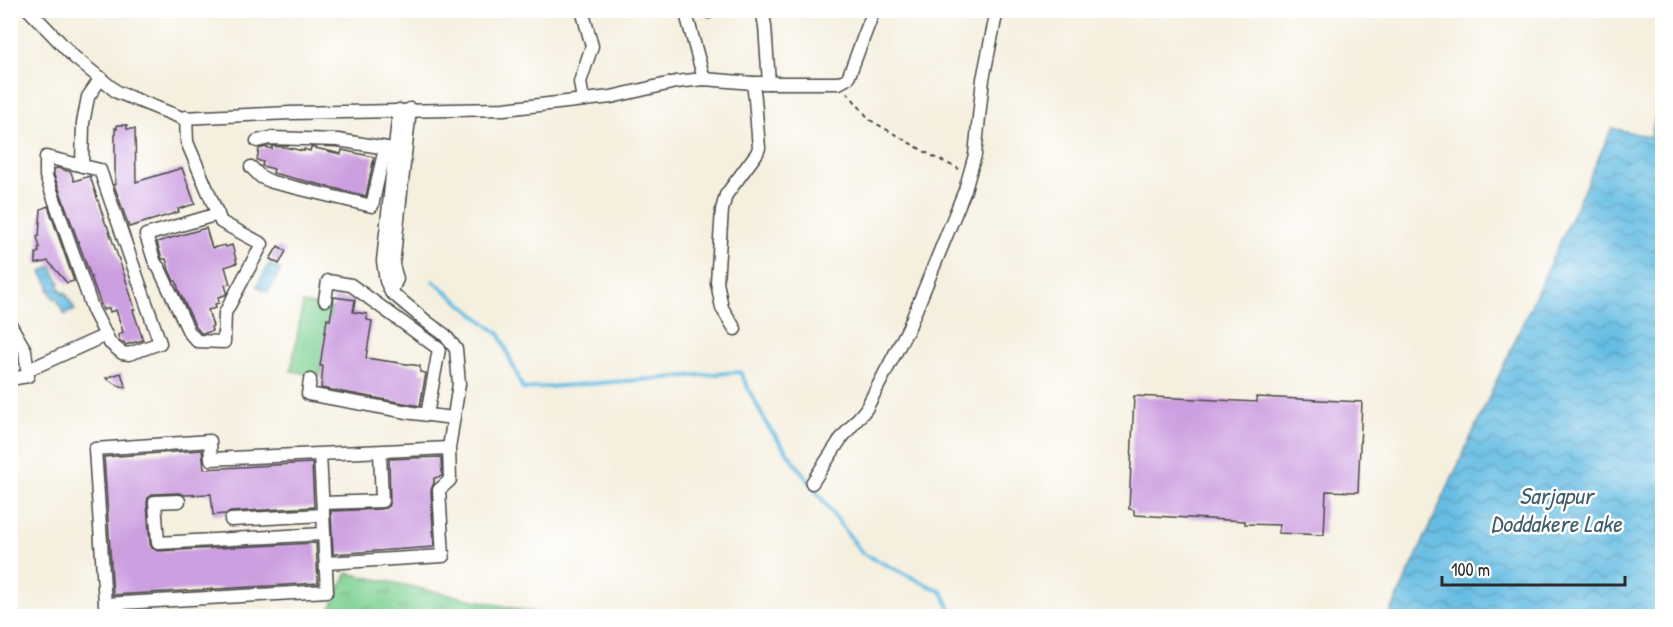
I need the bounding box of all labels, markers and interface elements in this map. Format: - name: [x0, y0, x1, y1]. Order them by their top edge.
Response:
- water label: Sarjapur Doddakere Lake: [1491, 479, 1623, 539]
- scale bar: [1442, 549, 1625, 587]
- text: 100 m: [1451, 557, 1490, 582]

